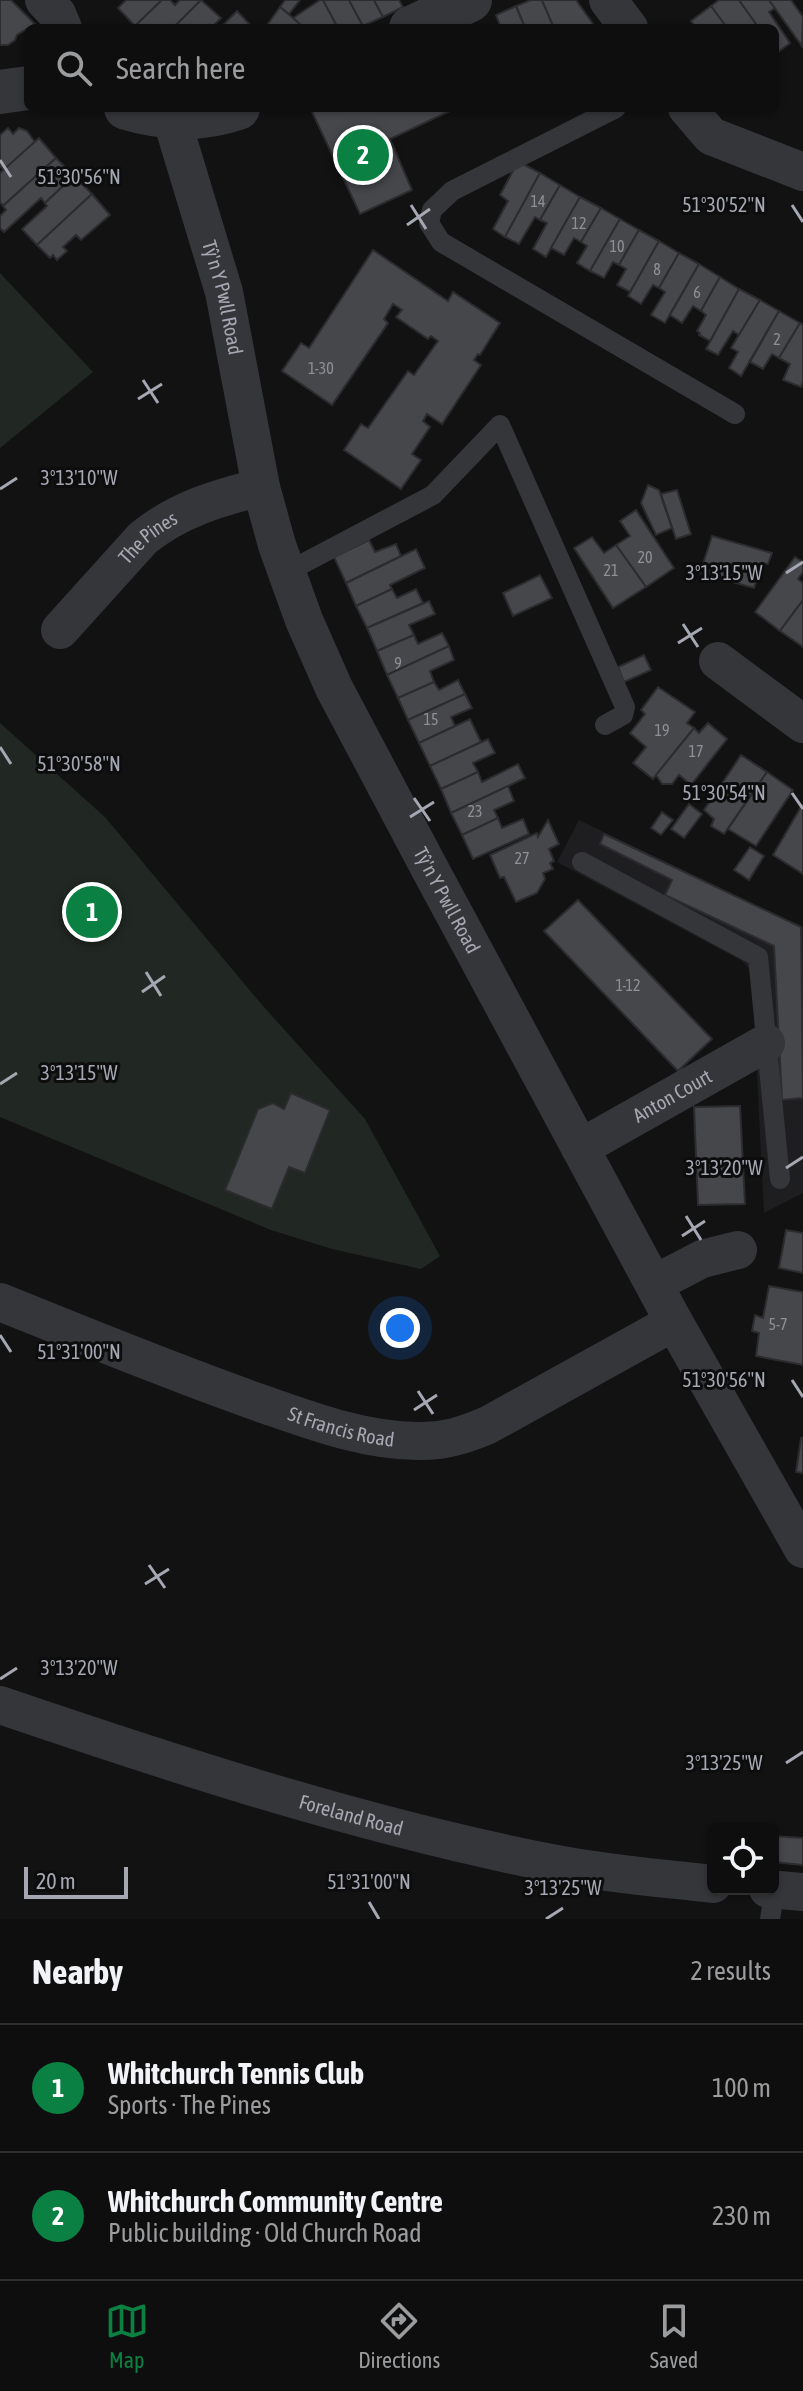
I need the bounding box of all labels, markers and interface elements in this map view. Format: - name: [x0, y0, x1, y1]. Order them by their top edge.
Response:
- search box: [24, 24, 779, 112]
- icon: search: [52, 46, 96, 90]
- text: Search here: [116, 51, 245, 85]
- pin: 2: [337, 125, 389, 185]
- text: 51°30'56"N: [37, 165, 121, 188]
- house number: 14: [530, 192, 546, 210]
- text: 51°30'52"N: [682, 193, 766, 216]
- house number: 12: [571, 214, 587, 232]
- street label: Tŷ'n Y Pwll Road: [198, 237, 248, 357]
- house number: 10: [609, 237, 625, 255]
- house number: 8: [653, 260, 661, 278]
- house number: 6: [693, 283, 701, 301]
- house number: 2: [773, 330, 781, 348]
- house number: 1-30: [308, 359, 334, 377]
- text: 3°13'10"W: [41, 466, 118, 489]
- street label: The Pines: [113, 506, 181, 568]
- house number: 20: [637, 548, 653, 566]
- house number: 21: [603, 561, 619, 579]
- text: 3°13'15"W: [686, 561, 763, 584]
- house number: 9: [394, 654, 402, 672]
- house number: 15: [423, 710, 439, 728]
- house number: 19: [654, 721, 670, 739]
- house number: 17: [688, 742, 704, 760]
- text: 51°30'58"N: [37, 752, 121, 775]
- text: 51°30'54"N: [682, 781, 766, 804]
- house number: 23: [467, 802, 483, 820]
- street label: Tŷ'n Y Pwll Road: [410, 843, 485, 957]
- house number: 27: [514, 849, 530, 867]
- pin: 1: [66, 882, 118, 942]
- house number: 1-12: [616, 976, 640, 994]
- text: 3°13'15"W: [41, 1061, 118, 1084]
- street label: Anton Court: [629, 1064, 716, 1127]
- text: 3°13'20"W: [686, 1156, 763, 1179]
- your location: [380, 1308, 420, 1348]
- house number: 5-7: [768, 1315, 788, 1333]
- text: 51°31'00"N: [37, 1340, 121, 1363]
- text: 51°30'56"N: [682, 1368, 766, 1391]
- street label: St Francis Road: [285, 1402, 396, 1451]
- text: 3°13'20"W: [41, 1656, 118, 1679]
- text: 3°13'25"W: [686, 1751, 763, 1774]
- street label: Foreland Road: [297, 1789, 406, 1840]
- map controls: [707, 1823, 779, 1895]
- button: locate: [707, 1823, 779, 1895]
- scale bar: [24, 1863, 128, 1899]
- text: 20 m: [36, 1868, 76, 1894]
- text: 51°31'00"N: [327, 1870, 411, 1893]
- text: 3°13'25"W: [525, 1876, 602, 1899]
- text: Nearby: [32, 1952, 123, 1991]
- text: 2 results: [690, 1956, 771, 1986]
- text: Whitchurch Tennis Club: [108, 2056, 364, 2090]
- text: 1: [52, 2073, 64, 2103]
- text: 100 m: [712, 2073, 771, 2103]
- text: Sports · The Pines: [108, 2090, 271, 2120]
- text: Whitchurch Community Centre: [108, 2184, 443, 2218]
- text: 2: [52, 2201, 64, 2231]
- text: 230 m: [712, 2201, 771, 2231]
- text: Public building · Old Church Road: [108, 2218, 422, 2248]
- tab: Map: [105, 2299, 149, 2373]
- tab: Directions: [358, 2299, 440, 2373]
- tab: Saved: [650, 2299, 698, 2373]

